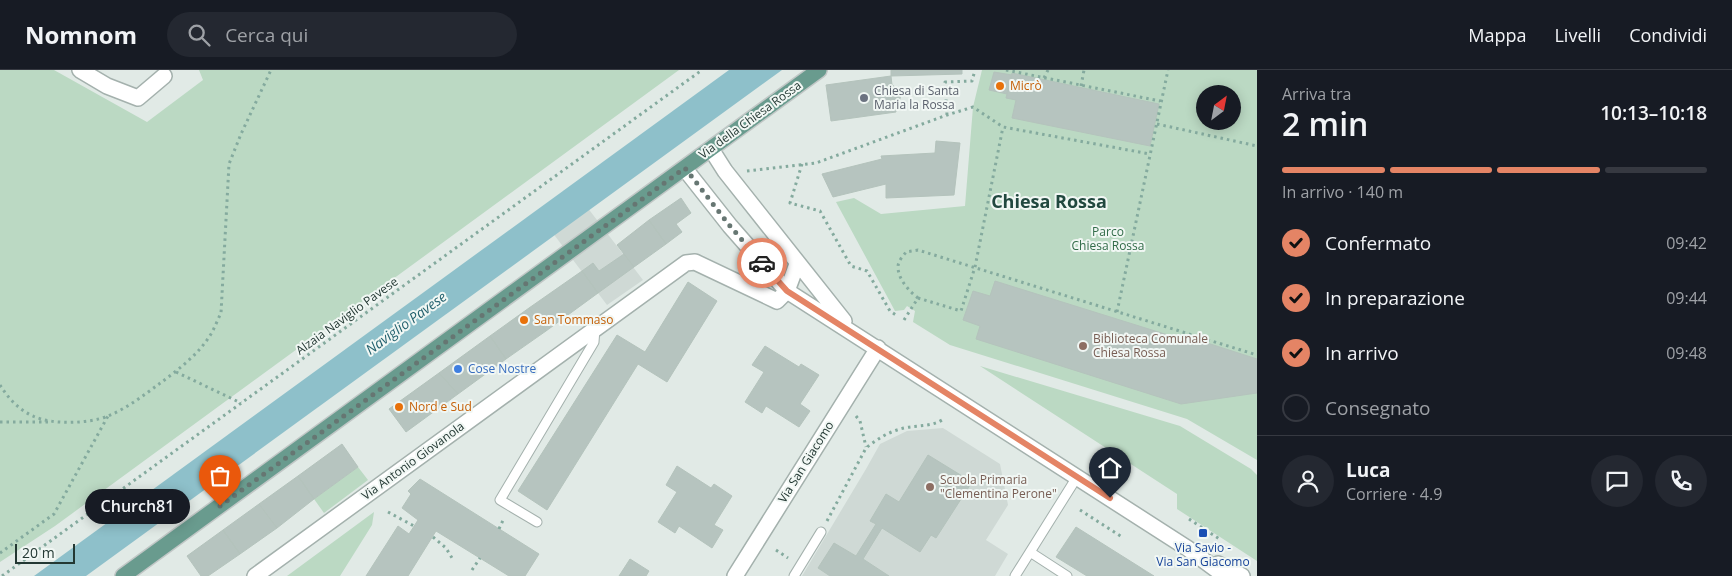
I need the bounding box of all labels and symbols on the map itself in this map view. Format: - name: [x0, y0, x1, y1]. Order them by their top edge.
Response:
- street label: Via della Chiesa Rossa: [695, 77, 804, 163]
- place label: Micrò: [1010, 77, 1042, 94]
- marker: Micrò: [994, 80, 1006, 92]
- place label: Chiesa di Santa Maria la Rossa: [874, 82, 959, 113]
- north arrow: [1196, 85, 1241, 130]
- marker: Chiesa di Santa Maria la Rossa: [858, 92, 870, 104]
- district label: Chiesa Rossa: [991, 189, 1107, 213]
- park label: Parco Chiesa Rossa: [1072, 223, 1144, 254]
- courier: [737, 238, 787, 288]
- street label: Alzaia Naviglio Pavese: [292, 273, 401, 358]
- water label: Naviglio Pavese: [361, 287, 450, 358]
- place label: San Tommaso: [534, 311, 613, 328]
- marker: San Tommaso: [518, 314, 530, 326]
- place label: Biblioteca Comunale Chiesa Rossa: [1093, 330, 1208, 361]
- marker: Biblioteca Comunale Chiesa Rossa: [1077, 340, 1089, 352]
- place label: Cose Nostre: [468, 360, 537, 377]
- marker: Cose Nostre: [452, 363, 464, 375]
- place label: Nord e Sud: [409, 398, 472, 415]
- marker: Nord e Sud: [393, 401, 405, 413]
- street label: Via Antonio Giovanola: [358, 418, 467, 504]
- street label: Via San Giacomo: [774, 418, 838, 506]
- pin: [1089, 447, 1131, 498]
- pin: [199, 455, 241, 506]
- place label: Scuola Primaria "Clementina Perone": [940, 471, 1057, 502]
- marker: Scuola Primaria "Clementina Perone": [924, 481, 936, 493]
- callout: Church81: [85, 488, 190, 524]
- marker: Via Savio - Via San Giacomo: [1197, 527, 1209, 539]
- place label: Via Savio - Via San Giacomo: [1156, 539, 1250, 570]
- scale bar: [15, 541, 75, 564]

